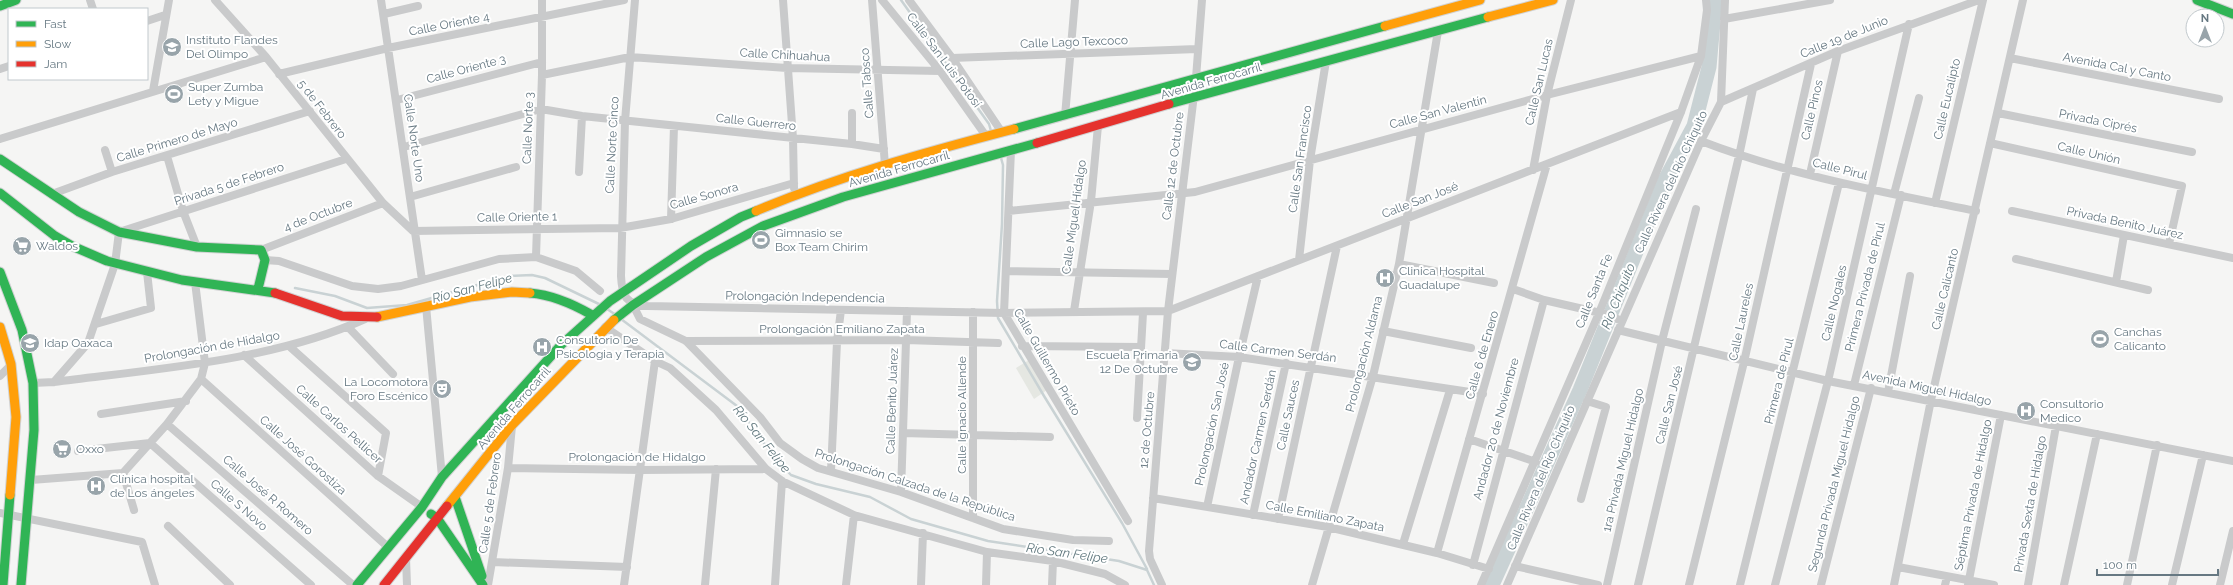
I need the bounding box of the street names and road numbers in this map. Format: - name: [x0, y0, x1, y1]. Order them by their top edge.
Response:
- street label: Calle Oriente 4: [408, 9, 491, 39]
- street label: Calle San Luis Potosí: [904, 10, 984, 110]
- street label: Calle 19 de Junio: [1798, 13, 1890, 61]
- street label: Calle Lago Texcoco: [1020, 33, 1128, 51]
- street label: Calle San Lucas: [1522, 37, 1556, 127]
- street label: Calle Chihuahua: [739, 46, 831, 64]
- street label: Calle Tabsco: [858, 47, 876, 119]
- street label: Avenida Cal y Canto: [2062, 50, 2172, 84]
- street label: Calle Oriente 3: [425, 52, 507, 86]
- street label: Calle Eucalipto: [1931, 57, 1963, 141]
- street label: Avenida Ferrocarril: [1159, 60, 1264, 102]
- street label: 5 de Febrero: [295, 77, 349, 141]
- street label: Calle Pinos: [1798, 78, 1826, 141]
- street label: Calle Norte 3: [520, 92, 536, 164]
- street label: Calle San Valentín: [1388, 92, 1488, 132]
- street label: Calle Norte Uno: [401, 93, 427, 183]
- street label: Calle Norte Cinco: [602, 96, 622, 194]
- street label: Calle San Francisco: [1286, 104, 1314, 214]
- street label: Privada Ciprés: [2058, 107, 2138, 135]
- street label: Calle Rivera del Río Chiquito: [1632, 108, 1710, 256]
- street label: Calle Guerrero: [715, 111, 797, 133]
- street label: Calle 12 de Octubre: [1159, 111, 1187, 221]
- street label: Calle Primero de Mayo: [115, 115, 239, 165]
- street label: Calle Unión: [2056, 139, 2122, 167]
- street label: Avenida Ferrocarril: [847, 148, 952, 190]
- street label: Calle Pirul: [1811, 155, 1870, 183]
- street label: Calle Miguel Hidalgo: [1059, 159, 1089, 275]
- street label: Privada 5 de Febrero: [172, 160, 286, 208]
- street label: Calle San José: [1380, 179, 1460, 221]
- street label: Calle Sonora: [668, 180, 740, 212]
- street label: 4 de Octubre: [282, 195, 354, 235]
- street label: Privada Benito Juárez: [2065, 204, 2185, 242]
- street label: Calle Oriente 1: [477, 209, 557, 225]
- street label: Primera Privada de Pirul: [1842, 220, 1888, 353]
- street label: Calle Calicanto: [1929, 247, 1961, 331]
- street label: Calle Santa Fe: [1573, 252, 1615, 330]
- street label: Calle Nogales: [1818, 263, 1850, 342]
- street label: Calle Laureles: [1726, 282, 1756, 362]
- street label: Prolongación Independencia: [725, 289, 885, 305]
- street label: Prolongación Aldama: [1343, 295, 1385, 413]
- street label: Calle Guillermo Prieto: [1011, 306, 1083, 418]
- street label: Calle 6 de Enero: [1463, 309, 1501, 401]
- street label: Prolongación Emiliano Zapata: [759, 322, 925, 336]
- street label: Prolongación de Hidalgo: [143, 328, 281, 366]
- street label: Primera de Pirul: [1762, 336, 1797, 426]
- street label: Calle Carmen Serdán: [1219, 337, 1337, 365]
- street label: Calle Benito Juárez: [883, 348, 901, 454]
- street label: Calle Ignacio Allende: [955, 356, 969, 474]
- street label: Andador 20 de Noviembre: [1470, 356, 1522, 502]
- street label: Prolongación San José: [1192, 361, 1232, 487]
- street label: Avenida Ferrocarril: [475, 364, 554, 452]
- street label: Calle San José: [1652, 364, 1686, 446]
- street label: Avenida Miguel Hidalgo: [1861, 367, 1993, 409]
- street label: Andador Carmen Serdán: [1237, 368, 1279, 506]
- street label: Calle Sauces: [1274, 378, 1302, 452]
- street label: Calle Carlos Pellicer: [293, 382, 386, 467]
- street label: 1ra Privada Miguel Hidalgo: [1600, 387, 1646, 533]
- street label: 12 de Octubre: [1137, 391, 1157, 469]
- street label: Segunda Privada Miguel Hidalgo: [1805, 394, 1863, 574]
- street label: Calle Rivera del Río Chiquito: [1504, 404, 1578, 552]
- street label: Calle José Gorostiza: [257, 412, 349, 498]
- street label: Séptima Privada de Hidalgo: [1951, 418, 1995, 572]
- street label: Privada Sexta de Hidalgo: [2011, 434, 2049, 574]
- street label: Prolongación Calzada de la República: [813, 446, 1017, 524]
- street label: Prolongación de Hidalgo: [568, 450, 706, 464]
- street label: Calle José R Romero: [220, 452, 316, 538]
- street label: Calle 5 de Febrero: [476, 452, 504, 554]
- street label: Calle S Novo: [208, 476, 270, 534]
- street label: Calle Emiliano Zapata: [1265, 498, 1385, 534]

